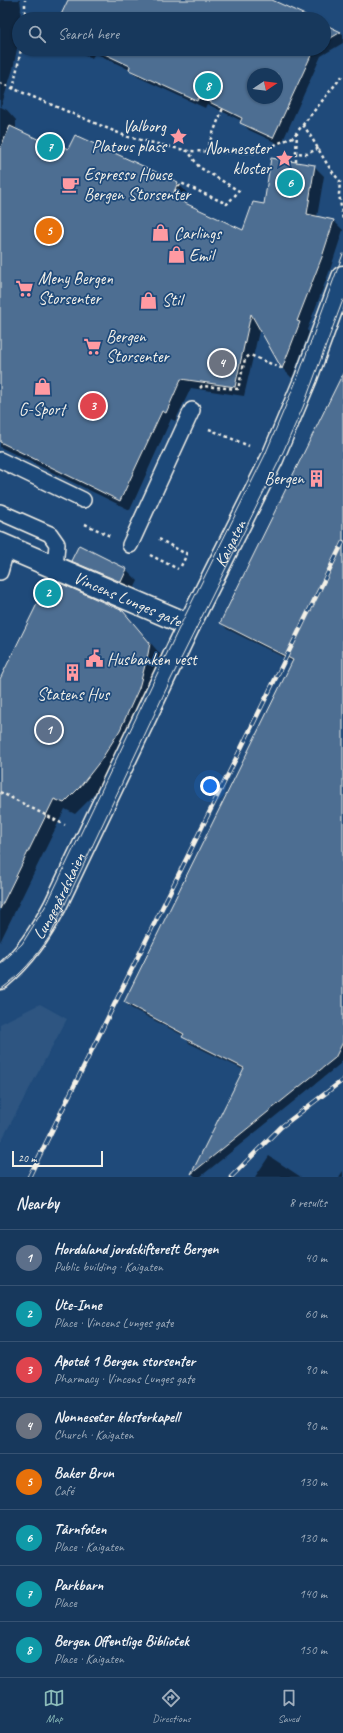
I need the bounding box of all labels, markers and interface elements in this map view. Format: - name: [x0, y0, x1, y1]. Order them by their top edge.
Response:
- search box: [12, 12, 331, 56]
- icon: search: [26, 23, 48, 45]
- text: Search here: [58, 25, 119, 44]
- north arrow: [247, 68, 283, 104]
- pin: 8: [195, 71, 221, 101]
- place label: Valborg Platous plass: [91, 116, 168, 157]
- place icon: Valborg Platous plass: [169, 126, 189, 146]
- pin: 7: [37, 132, 63, 162]
- place label: Nonneseter kloster: [205, 138, 273, 179]
- place icon: Nonneseter kloster: [274, 148, 294, 168]
- place label: Espresso House Bergen Storsenter: [84, 164, 192, 205]
- pin: 6: [277, 168, 303, 198]
- cafe icon: Espresso House Bergen Storsenter: [61, 174, 81, 194]
- pin: 5: [36, 216, 62, 246]
- shop icon: Carlings: [151, 223, 171, 243]
- place label: Carlings: [174, 223, 222, 244]
- shop icon: Emil: [166, 245, 186, 265]
- place label: Emil: [189, 245, 217, 266]
- place label: Meny Bergen Storsenter: [38, 268, 113, 309]
- supermarket icon: Meny Bergen Storsenter: [15, 278, 35, 298]
- shop icon: Stil: [139, 290, 159, 310]
- place label: Stil: [162, 290, 185, 311]
- place label: Bergen Storsenter: [106, 326, 170, 367]
- supermarket icon: Bergen Storsenter: [83, 336, 103, 356]
- pin: 4: [209, 348, 235, 378]
- shop icon: G-Sport: [32, 377, 52, 397]
- pin: 3: [80, 391, 106, 421]
- place label: G-Sport: [19, 399, 67, 420]
- place label: Bergen: [264, 468, 305, 489]
- building icon: Bergen: [307, 468, 327, 488]
- street label: Kaigaten: [210, 515, 252, 571]
- street label: Vincens Lunges gate: [71, 567, 186, 632]
- pin: 2: [35, 578, 61, 608]
- public building icon: Husbanken vest: [84, 649, 104, 669]
- place label: Husbanken vest: [107, 649, 199, 670]
- building icon: Statens Hus: [63, 662, 83, 682]
- place label: Statens Hus: [37, 684, 110, 705]
- pin: 1: [36, 715, 62, 745]
- your location: [200, 776, 220, 796]
- street label: Lungegårdskaien: [28, 849, 90, 943]
- scale bar: [12, 1149, 103, 1168]
- text: 20 m: [18, 1151, 37, 1165]
- text: Nearby: [16, 1193, 59, 1214]
- text: 8 results: [289, 1195, 327, 1211]
- text: Hordaland jordskifterett Bergen: [54, 1240, 218, 1259]
- text: 1: [26, 1250, 32, 1266]
- text: 40 m: [305, 1250, 327, 1266]
- text: Public building · Kaigaten: [54, 1259, 163, 1275]
- text: Ute-Inne: [54, 1296, 102, 1315]
- text: 2: [26, 1306, 32, 1322]
- text: 60 m: [305, 1306, 327, 1322]
- text: Place · Vincens Lunges gate: [54, 1315, 173, 1331]
- text: Apotek 1 Bergen storsenter: [54, 1352, 195, 1371]
- text: 3: [26, 1362, 32, 1378]
- text: 90 m: [305, 1362, 327, 1378]
- text: Pharmacy · Vincens Lunges gate: [54, 1371, 195, 1387]
- text: Nonneseter klosterkapell: [54, 1408, 179, 1427]
- text: 4: [26, 1418, 32, 1434]
- text: 90 m: [305, 1418, 327, 1434]
- text: Church · Kaigaten: [54, 1427, 134, 1443]
- text: Baker Brun: [54, 1464, 114, 1483]
- text: 5: [26, 1474, 32, 1490]
- text: 130 m: [299, 1474, 327, 1490]
- text: Café: [54, 1483, 74, 1499]
- text: Tårnfoten: [54, 1520, 107, 1539]
- text: 6: [26, 1530, 32, 1546]
- text: 130 m: [299, 1530, 327, 1546]
- text: Place · Kaigaten: [54, 1539, 124, 1555]
- text: Parkbarn: [54, 1576, 103, 1595]
- text: 7: [26, 1586, 32, 1602]
- text: 140 m: [299, 1586, 327, 1602]
- text: Place: [54, 1595, 77, 1611]
- text: Bergen Offentlige Bibliotek: [54, 1632, 189, 1651]
- text: 8: [26, 1642, 32, 1658]
- text: 150 m: [299, 1642, 327, 1658]
- text: Place · Kaigaten: [54, 1651, 124, 1667]
- tab: Map: [43, 1687, 65, 1725]
- tab: Directions: [152, 1687, 191, 1725]
- tab: Saved: [278, 1687, 300, 1725]

